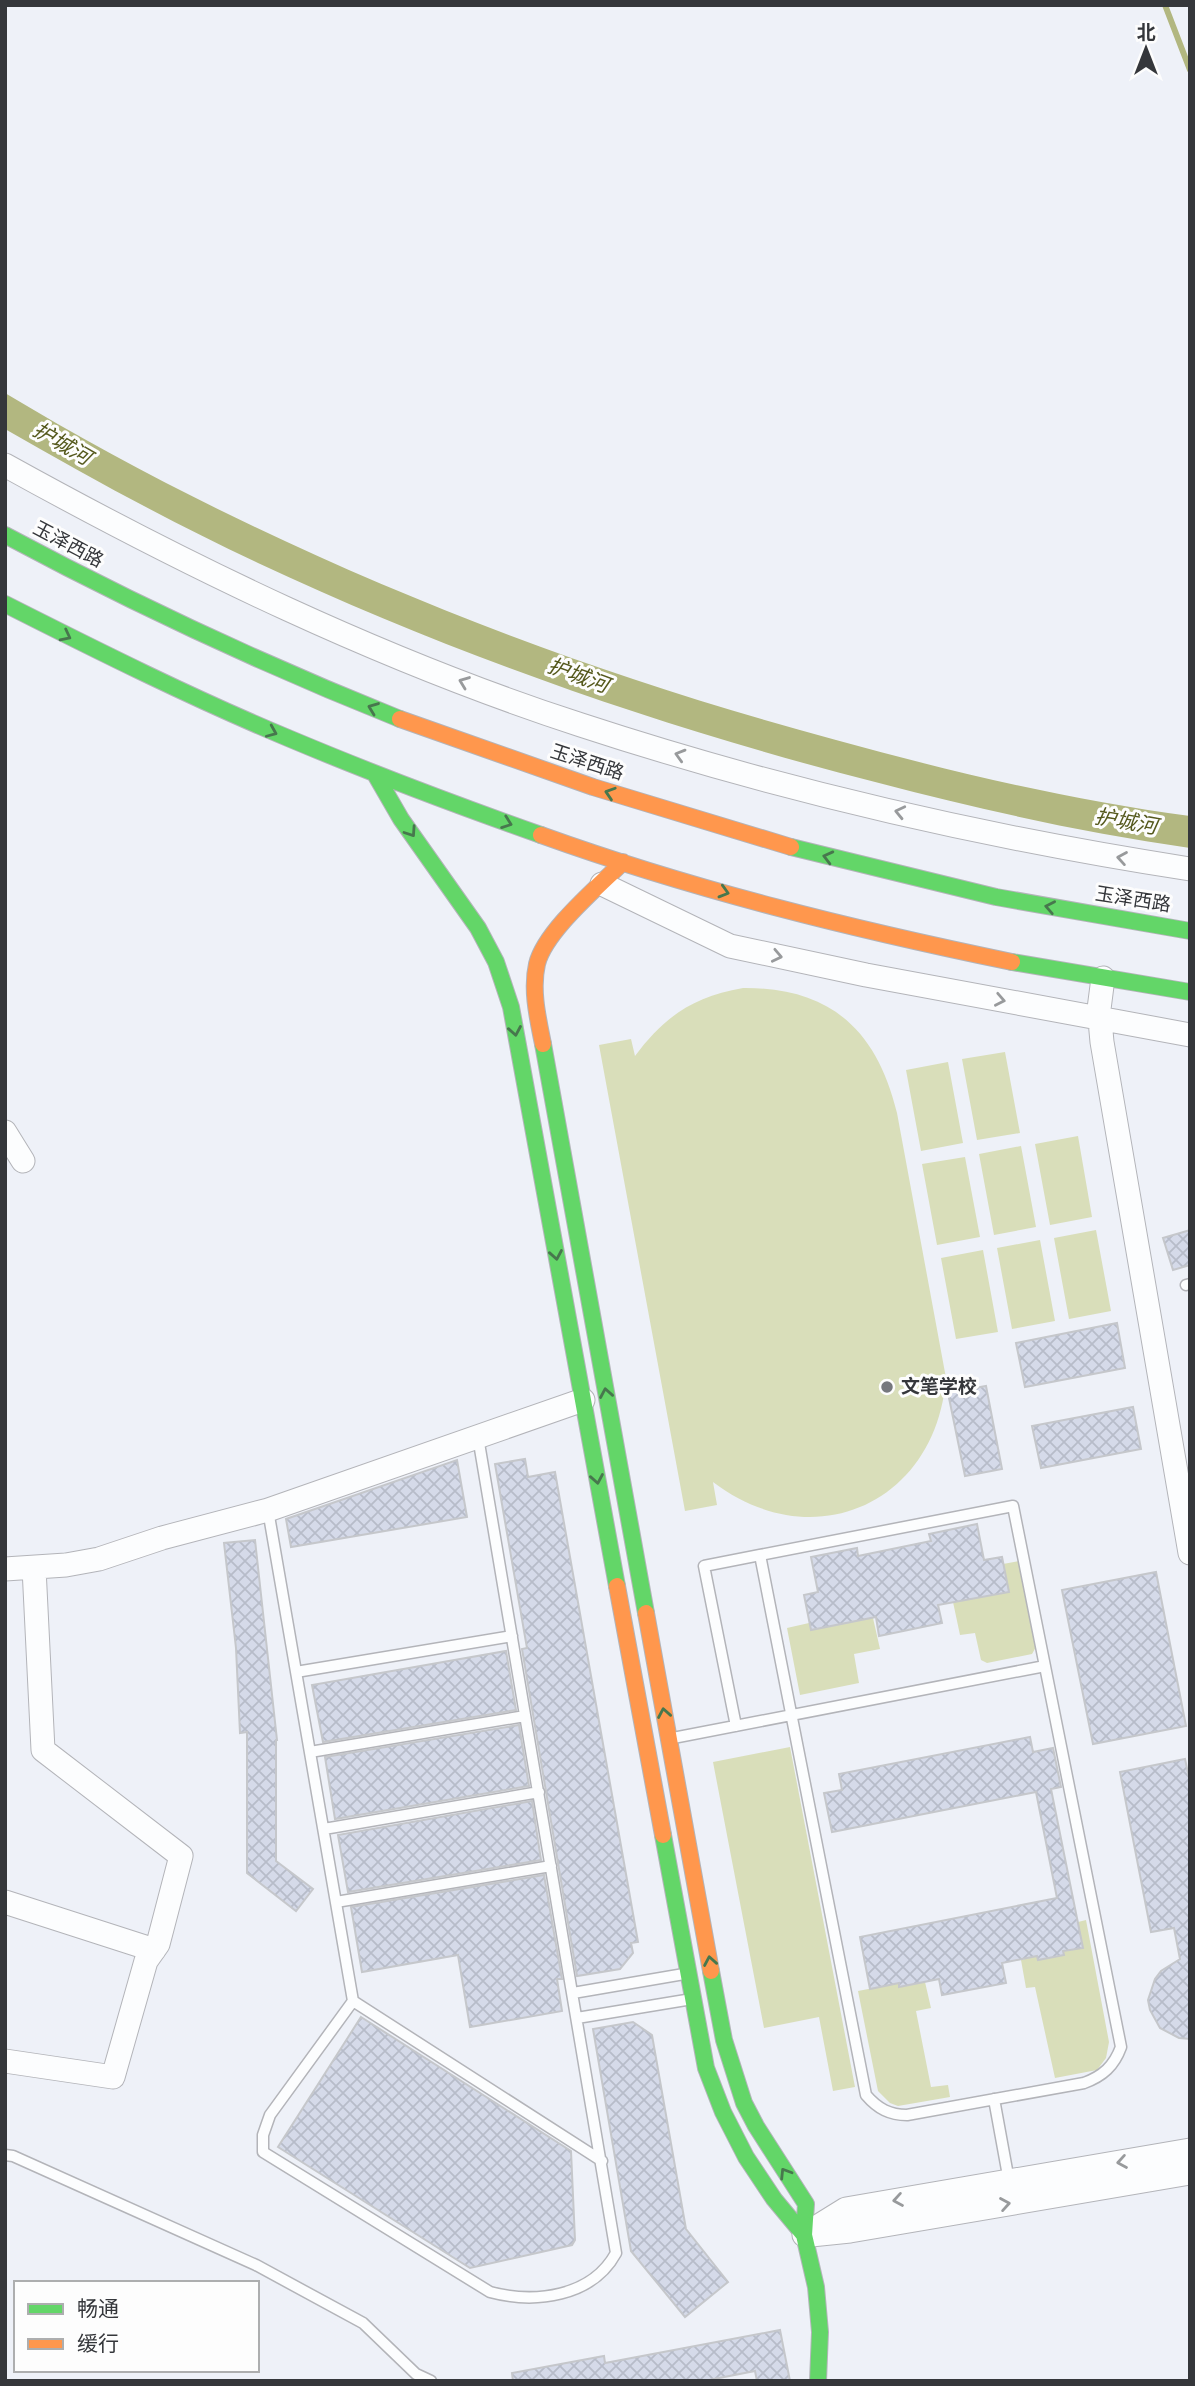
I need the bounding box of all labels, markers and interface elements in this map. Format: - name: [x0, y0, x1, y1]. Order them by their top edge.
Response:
- north arrow: [1111, 14, 1181, 84]
- text: 北: [1136, 22, 1156, 45]
- water label: 护城河: [28, 417, 99, 473]
- street label: 玉泽西路: [29, 517, 107, 573]
- one-way arrow: [59, 627, 71, 641]
- water label: 护城河: [544, 653, 616, 700]
- one-way arrow: [459, 677, 471, 691]
- one-way arrow: [367, 702, 379, 716]
- one-way arrow: [265, 724, 277, 738]
- street label: 玉泽西路: [547, 740, 627, 786]
- one-way arrow: [674, 748, 686, 763]
- one-way arrow: [604, 787, 616, 801]
- water label: 护城河: [1093, 804, 1163, 840]
- one-way arrow: [894, 806, 906, 820]
- one-way arrow: [500, 815, 512, 829]
- one-way arrow: [402, 824, 415, 837]
- one-way arrow: [822, 851, 834, 865]
- one-way arrow: [1117, 851, 1128, 866]
- street label: 玉泽西路: [1094, 883, 1172, 917]
- one-way arrow: [717, 884, 729, 898]
- one-way arrow: [1044, 900, 1056, 915]
- one-way arrow: [771, 948, 783, 962]
- one-way arrow: [994, 992, 1006, 1007]
- one-way arrow: [507, 1025, 522, 1037]
- one-way arrow: [548, 1249, 563, 1261]
- place label: 文笔学校: [901, 1376, 977, 1399]
- marker: 文笔学校: [879, 1379, 895, 1395]
- one-way arrow: [599, 1387, 614, 1399]
- one-way arrow: [589, 1473, 604, 1484]
- one-way arrow: [658, 1707, 673, 1719]
- one-way arrow: [703, 1955, 718, 1967]
- one-way arrow: [1117, 2154, 1128, 2169]
- one-way arrow: [781, 2167, 794, 2180]
- one-way arrow: [892, 2192, 904, 2207]
- one-way arrow: [999, 2198, 1011, 2213]
- legend: [14, 2281, 259, 2372]
- text: 畅通: [77, 2297, 119, 2322]
- text: 缓行: [77, 2332, 119, 2357]

